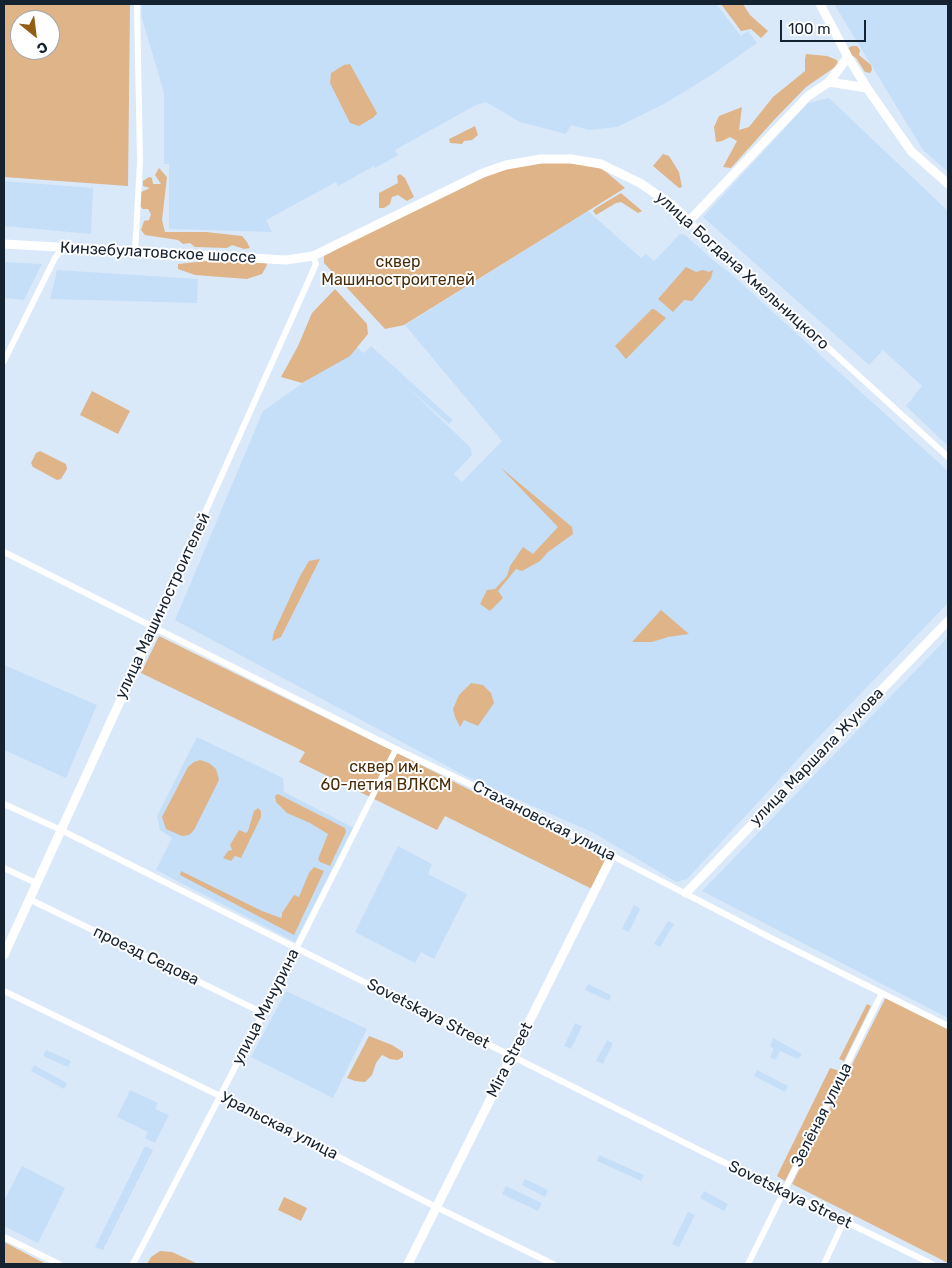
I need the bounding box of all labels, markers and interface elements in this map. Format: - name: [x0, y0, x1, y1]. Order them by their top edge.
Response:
- north arrow: [10, 10, 60, 60]
- scale bar: [782, 10, 868, 42]
- text: 100 m: [788, 20, 830, 38]
- text: С: [34, 38, 50, 57]
- street label: улица Богдана Хмельницкого: [651, 188, 833, 354]
- street label: Кинзебулатовское шоссе: [59, 238, 257, 268]
- park label: сквер Машиностроителей: [321, 252, 475, 290]
- street label: улица Машиностроителей: [111, 510, 215, 702]
- street label: улица Маршала Жукова: [746, 684, 888, 830]
- park label: сквер им. 60-летия ВЛКСМ: [321, 757, 451, 795]
- street label: Стахановская улица: [469, 777, 619, 865]
- street label: проезд Седова: [90, 922, 202, 990]
- street label: улица Мичурина: [228, 946, 304, 1068]
- street label: Sovetskaya Street: [363, 975, 493, 1053]
- street label: Mira Street: [483, 1019, 537, 1101]
- street label: Зелёная улица: [788, 1060, 856, 1170]
- street label: Уральская улица: [217, 1088, 341, 1164]
- street label: Sovetskaya Street: [725, 1157, 855, 1233]

